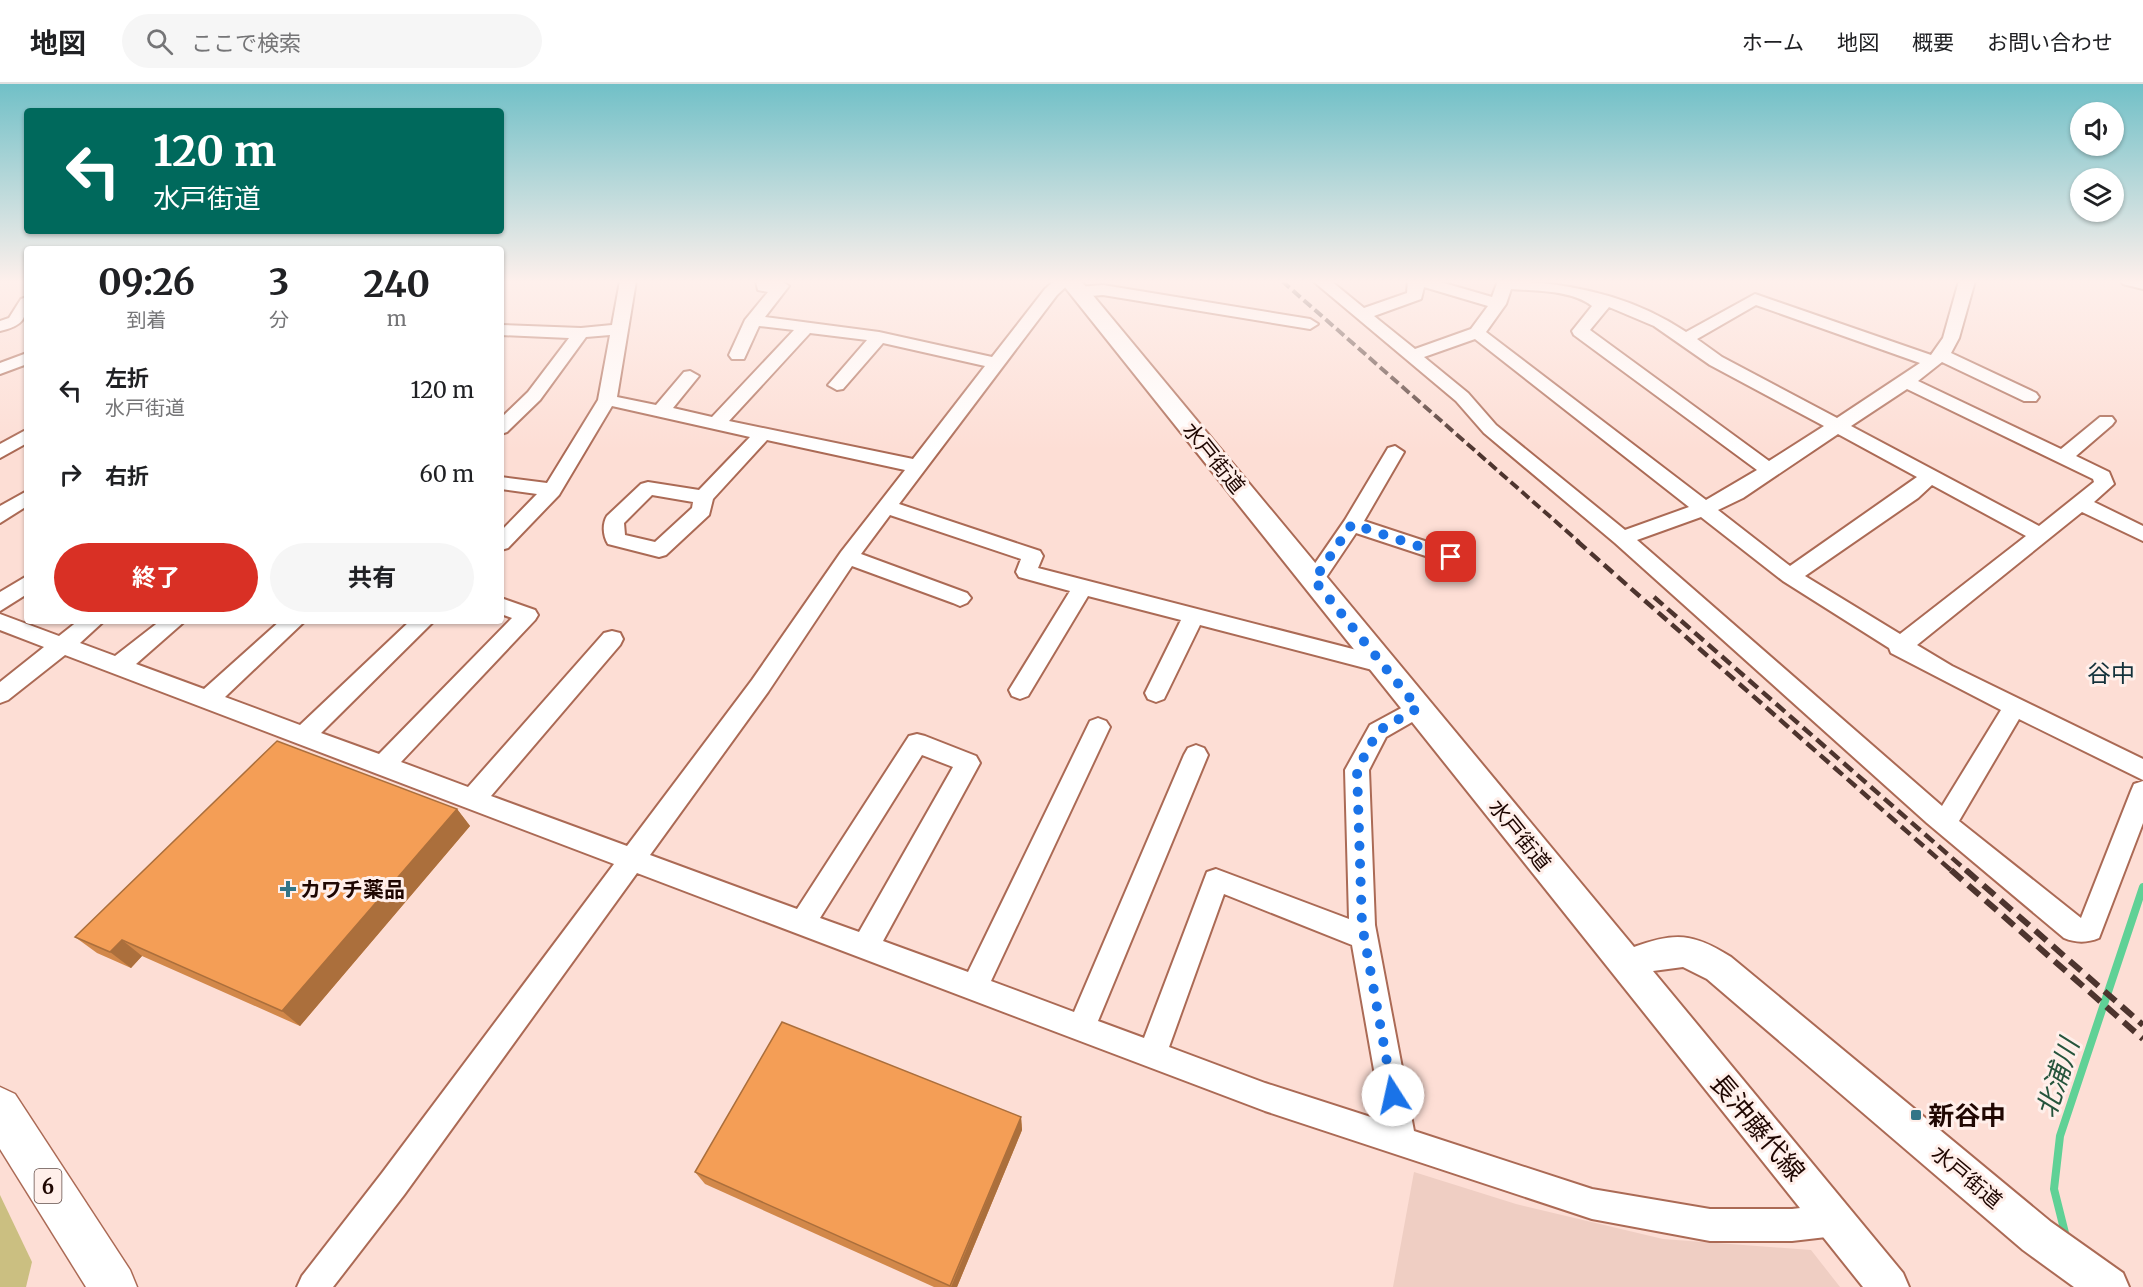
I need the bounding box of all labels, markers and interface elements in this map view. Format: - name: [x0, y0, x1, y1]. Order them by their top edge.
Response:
- search box: [122, 14, 542, 68]
- text: 地図: [30, 25, 86, 61]
- icon: search: [143, 25, 176, 58]
- text: ここで検索: [191, 29, 301, 57]
- text: ホーム: [1742, 29, 1804, 56]
- text: 地図: [1837, 29, 1879, 56]
- text: 概要: [1912, 29, 1954, 56]
- text: お問い合わせ: [1987, 29, 2113, 56]
- map controls: [2070, 102, 2124, 222]
- button: sound: [2070, 102, 2124, 156]
- text: 120 m: [153, 125, 276, 177]
- icon: left: [54, 132, 132, 210]
- button: layers: [2070, 168, 2124, 222]
- text: 水戸街道: [153, 181, 261, 215]
- text: 09:26: [98, 260, 195, 305]
- text: 3: [269, 260, 289, 305]
- text: 240: [363, 262, 430, 307]
- text: m: [387, 306, 407, 331]
- text: 到着: [126, 307, 166, 332]
- text: 分: [269, 307, 289, 332]
- text: 左折: [105, 364, 149, 392]
- icon: left: [54, 374, 87, 407]
- text: 120 m: [410, 376, 474, 404]
- text: 水戸街道: [105, 395, 185, 420]
- street label: 水戸街道: [1177, 417, 1251, 499]
- icon: right: [54, 458, 87, 491]
- text: 60 m: [420, 460, 474, 488]
- text: 右折: [105, 462, 149, 490]
- pin: [1425, 531, 1476, 582]
- icon: arrive: [1434, 540, 1467, 573]
- button: 終了: [54, 543, 258, 612]
- button: 共有: [270, 543, 474, 612]
- district label: 谷中: [2087, 658, 2135, 689]
- street label: 水戸街道: [1483, 794, 1557, 876]
- place label: カワチ薬品: [300, 876, 405, 903]
- marker: カワチ薬品: [281, 882, 295, 896]
- water label: 北浦川: [2028, 1031, 2087, 1122]
- position arrow: [1361, 1063, 1425, 1127]
- street label: 長沖藤代線: [1704, 1067, 1812, 1187]
- place label: 新谷中: [1928, 1099, 2006, 1132]
- marker: 新谷中: [1909, 1108, 1923, 1122]
- street label: 水戸街道: [1926, 1140, 2008, 1214]
- road number: 6: [34, 1169, 62, 1203]

